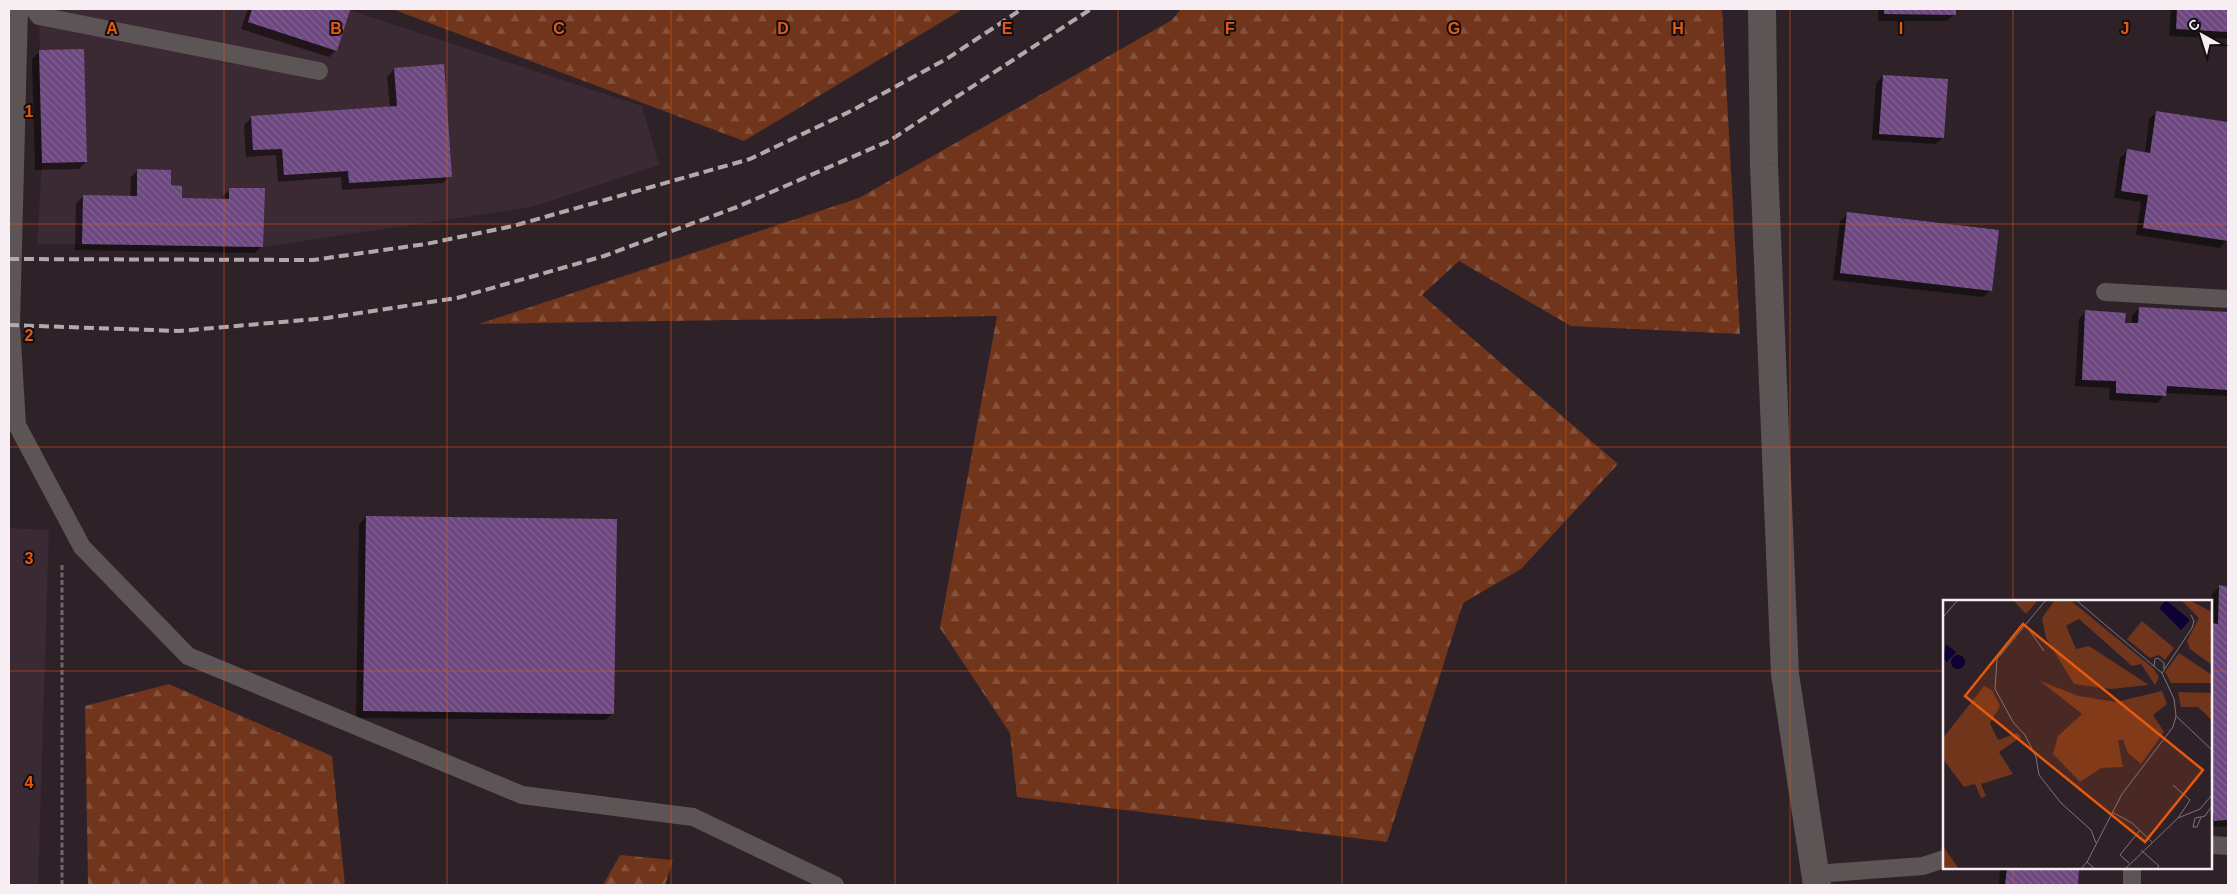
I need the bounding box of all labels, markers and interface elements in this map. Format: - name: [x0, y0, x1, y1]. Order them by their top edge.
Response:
- north arrow: [2177, 10, 2227, 60]
- text: С: [2185, 15, 2203, 34]
- text: A: [106, 20, 118, 37]
- text: B: [330, 20, 342, 37]
- text: C: [553, 20, 565, 37]
- text: D: [777, 20, 789, 37]
- text: E: [1002, 20, 1013, 37]
- text: F: [1225, 20, 1235, 37]
- text: G: [1448, 20, 1460, 37]
- text: H: [1672, 20, 1684, 37]
- text: I: [1899, 20, 1903, 37]
- text: J: [2121, 20, 2129, 37]
- text: 1: [25, 103, 34, 120]
- text: 2: [25, 327, 34, 344]
- text: 3: [25, 550, 34, 567]
- inset map: [1943, 600, 2212, 869]
- text: 4: [25, 774, 34, 791]

